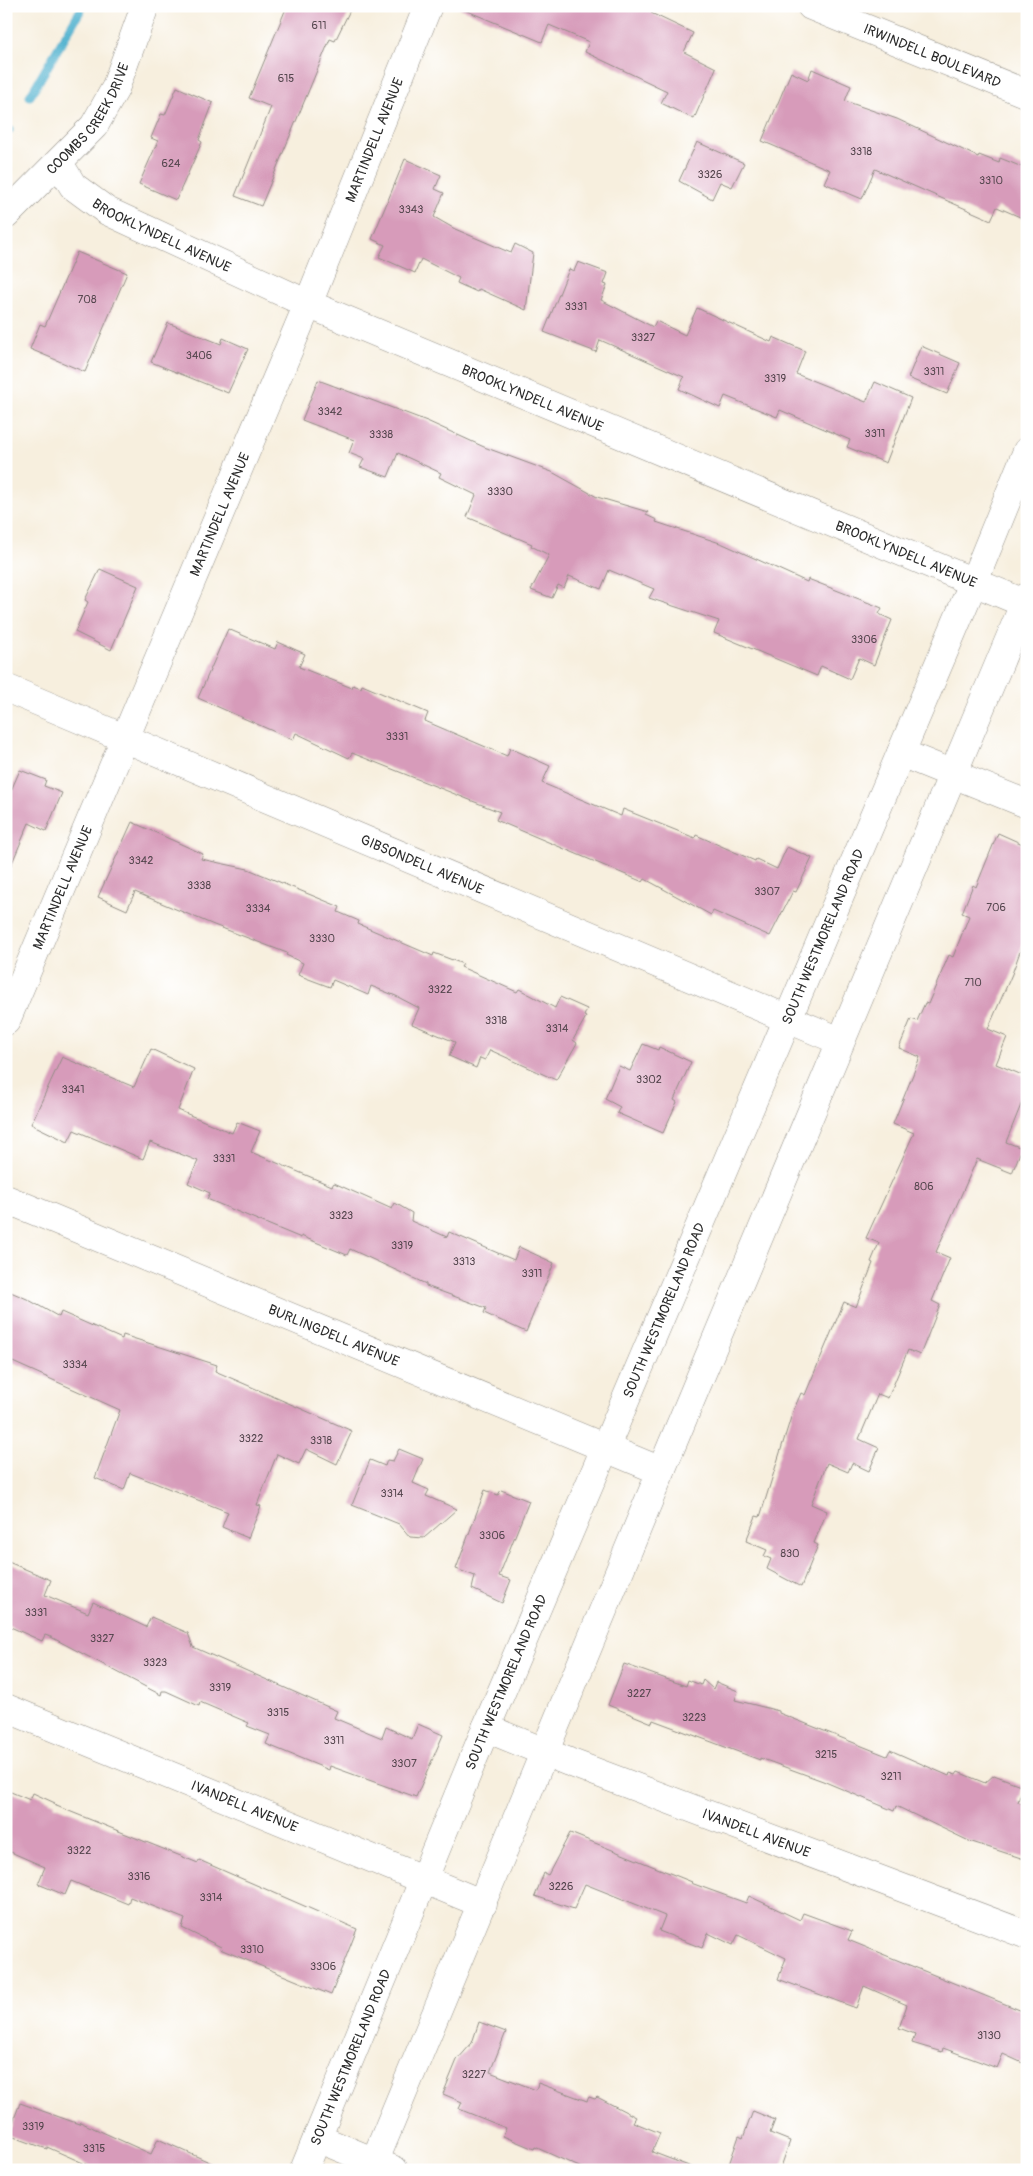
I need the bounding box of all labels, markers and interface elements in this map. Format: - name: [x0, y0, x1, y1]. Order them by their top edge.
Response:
- house number: 611: [311, 19, 327, 32]
- street label: IRWINDELL BOULEVARD: [861, 20, 1004, 92]
- street label: COOMBS CREEK DRIVE: [43, 60, 133, 178]
- house number: 615: [278, 72, 294, 85]
- street label: MARTINDELL AVENUE: [342, 75, 407, 205]
- house number: 3318: [850, 145, 873, 158]
- house number: 624: [162, 157, 181, 170]
- house number: 3326: [698, 168, 722, 181]
- house number: 3310: [979, 174, 1003, 187]
- street label: BROOKLYNDELL AVENUE: [89, 195, 234, 276]
- house number: 3343: [399, 203, 423, 216]
- house number: 708: [78, 293, 97, 306]
- house number: 3331: [565, 300, 587, 313]
- house number: 3327: [631, 331, 655, 344]
- house number: 3406: [186, 349, 212, 362]
- street label: BROOKLYNDELL AVENUE: [459, 361, 606, 435]
- house number: 3311: [924, 365, 944, 378]
- house number: 3319: [764, 372, 786, 385]
- house number: 3342: [318, 405, 342, 418]
- house number: 3311: [865, 427, 885, 440]
- house number: 3338: [369, 428, 393, 441]
- street label: MARTINDELL AVENUE: [186, 450, 254, 579]
- house number: 3330: [487, 485, 513, 498]
- street label: BROOKLYNDELL AVENUE: [833, 517, 980, 591]
- house number: 3306: [851, 633, 877, 646]
- house number: 3331: [386, 730, 408, 743]
- street label: MARTINDELL AVENUE: [29, 823, 96, 952]
- street label: GIBSONDELL AVENUE: [358, 831, 486, 898]
- street label: SOUTH WESTMORELAND ROAD: [778, 846, 868, 1027]
- house number: 3342: [129, 854, 153, 867]
- house number: 3338: [187, 879, 211, 892]
- house number: 3307: [754, 885, 780, 898]
- house number: 706: [986, 901, 1006, 914]
- house number: 3334: [246, 902, 271, 915]
- house number: 3330: [309, 932, 335, 945]
- house number: 710: [964, 976, 982, 989]
- house number: 3322: [428, 983, 452, 996]
- house number: 3318: [485, 1014, 508, 1027]
- house number: 3314: [546, 1022, 569, 1035]
- house number: 3302: [636, 1073, 662, 1086]
- house number: 3341: [62, 1083, 84, 1096]
- house number: 3331: [213, 1152, 235, 1165]
- house number: 806: [914, 1180, 934, 1193]
- house number: 3323: [329, 1209, 353, 1222]
- street label: SOUTH WESTMORELAND ROAD: [619, 1220, 709, 1401]
- house number: 3319: [391, 1239, 413, 1252]
- house number: 3313: [453, 1255, 475, 1268]
- house number: 3311: [522, 1267, 542, 1280]
- street label: BURLINGDELL AVENUE: [266, 1301, 402, 1370]
- house number: 3334: [63, 1358, 88, 1371]
- house number: 3322: [239, 1432, 263, 1445]
- house number: 3318: [310, 1434, 333, 1447]
- house number: 3314: [381, 1487, 404, 1500]
- house number: 3306: [479, 1529, 505, 1542]
- house number: 830: [780, 1547, 800, 1560]
- street label: SOUTH WESTMORELAND ROAD: [462, 1592, 551, 1772]
- house number: 3331: [25, 1606, 47, 1619]
- house number: 3327: [90, 1632, 114, 1645]
- house number: 3323: [143, 1656, 167, 1669]
- house number: 3319: [209, 1681, 231, 1694]
- house number: 3227: [627, 1687, 651, 1700]
- house number: 3315: [267, 1706, 289, 1719]
- house number: 3223: [682, 1711, 706, 1724]
- house number: 3311: [324, 1734, 344, 1747]
- house number: 3215: [815, 1748, 837, 1761]
- house number: 3307: [391, 1757, 417, 1770]
- house number: 3211: [881, 1770, 901, 1783]
- street label: IVANDELL AVENUE: [188, 1777, 300, 1836]
- street label: IVANDELL AVENUE: [700, 1805, 813, 1861]
- house number: 3322: [67, 1844, 91, 1857]
- house number: 3316: [128, 1870, 150, 1883]
- house number: 3226: [549, 1880, 573, 1893]
- house number: 3314: [200, 1891, 223, 1904]
- house number: 3310: [240, 1943, 264, 1956]
- house number: 3306: [310, 1960, 336, 1973]
- street label: SOUTH WESTMORELAND ROAD: [307, 1967, 395, 2148]
- house number: 3130: [977, 2029, 1001, 2042]
- house number: 3227: [462, 2068, 486, 2081]
- house number: 3319: [22, 2120, 44, 2133]
- house number: 3315: [83, 2142, 105, 2155]

